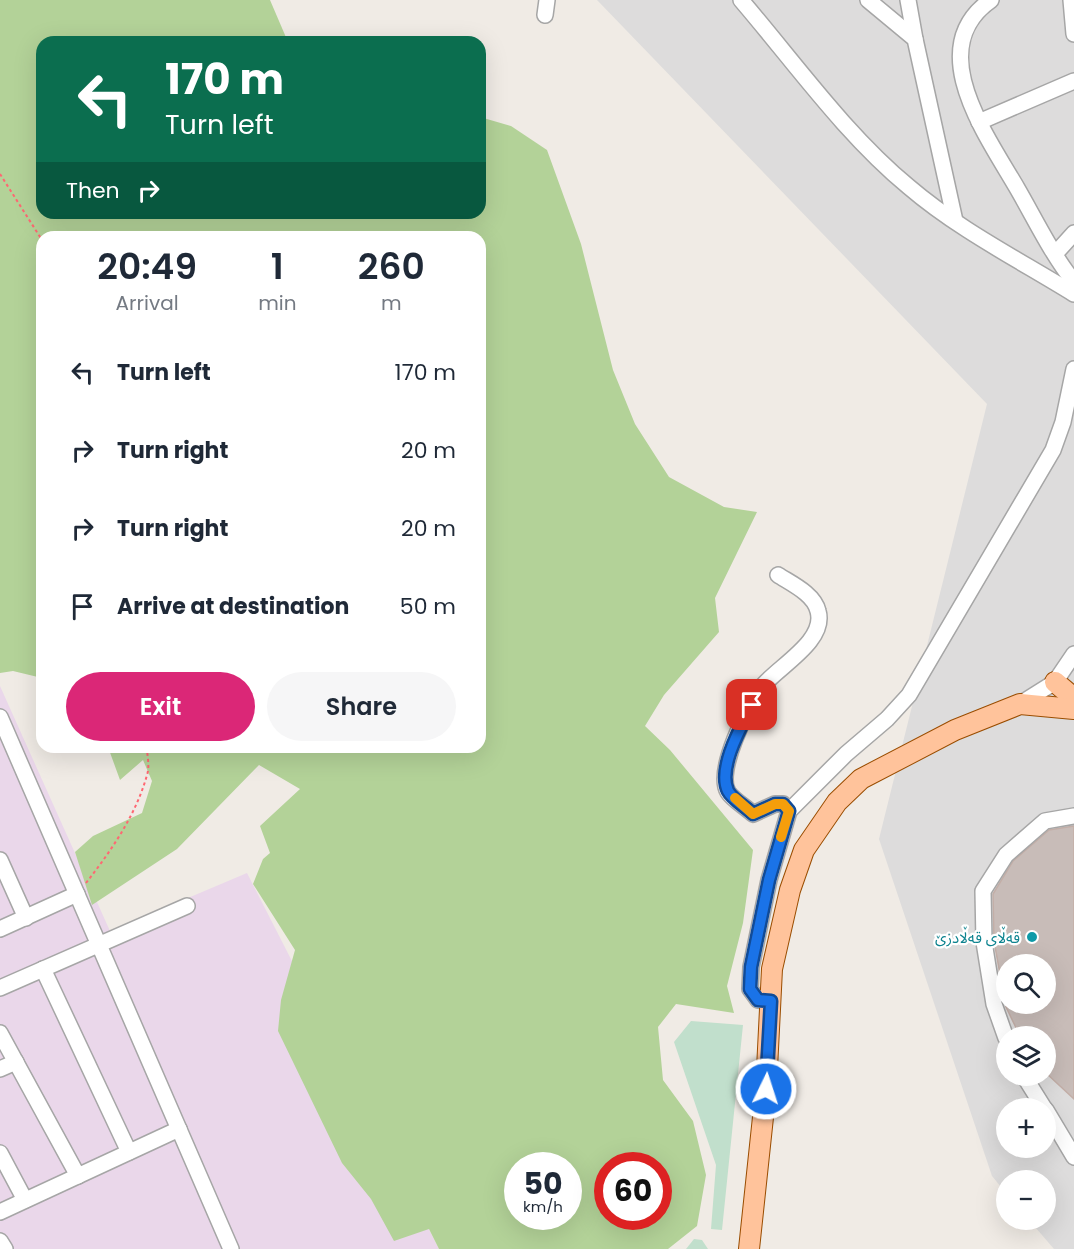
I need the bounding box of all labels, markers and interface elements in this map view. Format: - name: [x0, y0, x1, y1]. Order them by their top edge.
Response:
- text: 170 m: [165, 50, 284, 109]
- icon: left: [66, 60, 144, 138]
- text: Turn left: [165, 106, 274, 143]
- icon: right: [132, 174, 165, 207]
- text: Then: [66, 175, 120, 206]
- text: 20:49: [97, 241, 197, 292]
- text: 1: [271, 241, 284, 292]
- text: 260: [358, 241, 425, 292]
- text: Arrival: [116, 289, 179, 317]
- text: min: [258, 289, 297, 317]
- text: m: [381, 289, 402, 317]
- icon: left: [66, 356, 99, 389]
- text: Turn left: [117, 357, 211, 388]
- text: 170 m: [395, 357, 456, 388]
- icon: right: [66, 434, 99, 467]
- text: Turn right: [117, 435, 228, 466]
- text: 20 m: [401, 435, 456, 466]
- icon: right: [66, 512, 99, 545]
- text: Turn right: [117, 513, 228, 544]
- text: 20 m: [401, 513, 456, 544]
- icon: arrive: [66, 590, 99, 623]
- text: Arrive at destination: [117, 591, 349, 622]
- text: 50 m: [400, 591, 456, 622]
- button: Exit: [66, 672, 255, 741]
- button: Share: [267, 672, 456, 741]
- pin: [726, 679, 777, 730]
- icon: arrive: [735, 688, 768, 721]
- place label: قەڵای قەڵادزێ: [935, 926, 1020, 948]
- marker: قەڵای قەڵادزێ: [1025, 930, 1039, 944]
- map controls: [996, 954, 1056, 1230]
- button: search: [996, 954, 1056, 1014]
- button: layers: [996, 1026, 1056, 1086]
- position arrow: [734, 1057, 798, 1121]
- button: +: [996, 1098, 1056, 1158]
- speed limit sign: 60: [594, 1152, 672, 1230]
- text: 50: [523, 1162, 563, 1205]
- button: −: [996, 1170, 1056, 1230]
- text: km/h: [523, 1196, 563, 1217]

